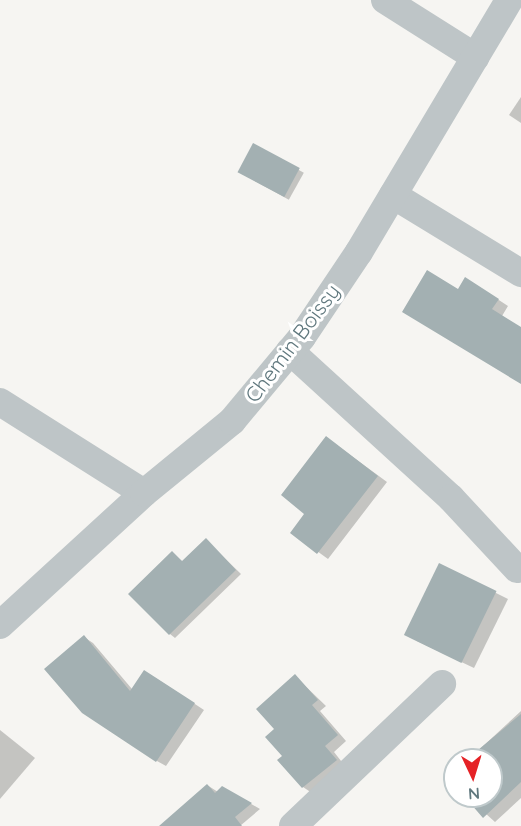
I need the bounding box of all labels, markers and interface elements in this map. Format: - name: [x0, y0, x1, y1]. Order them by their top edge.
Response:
- street label: Chemin Boissy: [239, 279, 345, 407]
- north arrow: [443, 748, 503, 808]
- text: N: [468, 784, 481, 804]

